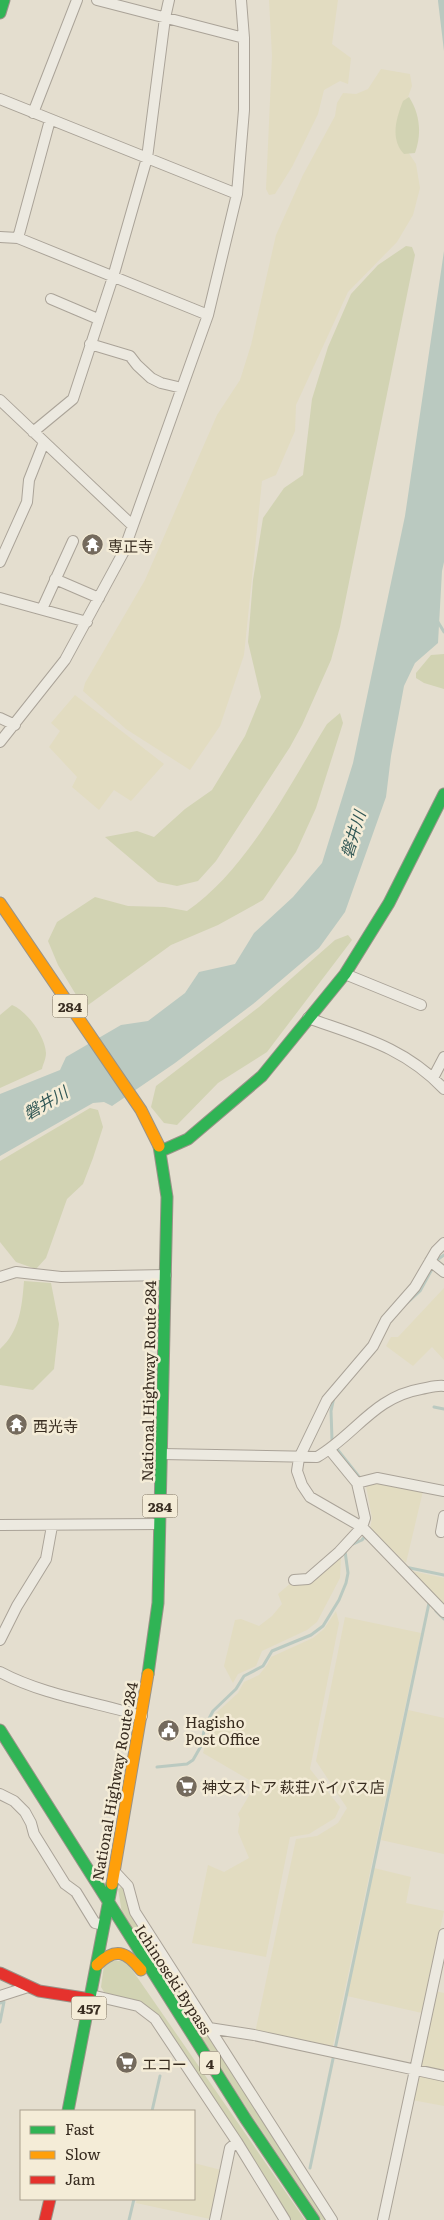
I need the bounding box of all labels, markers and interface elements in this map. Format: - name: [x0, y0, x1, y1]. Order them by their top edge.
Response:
- temple icon: 専正寺: [80, 533, 104, 557]
- place label: 専正寺: [108, 534, 153, 557]
- water label: 磐井川: [334, 806, 371, 860]
- road number: 284: [52, 994, 88, 1018]
- water label: 磐井川: [18, 1078, 73, 1125]
- street label: National Highway Route 284: [135, 1280, 161, 1482]
- temple icon: 西光寺: [5, 1413, 29, 1437]
- place label: 西光寺: [33, 1414, 78, 1437]
- road number: 284: [142, 1494, 178, 1518]
- street label: National Highway Route 284: [85, 1680, 143, 1882]
- place label: Hagisho Post Office: [185, 1710, 260, 1750]
- public building icon: Hagisho Post Office: [157, 1718, 181, 1742]
- supermarket icon: 神文ストア 萩荘バイパス店: [174, 1774, 198, 1798]
- place label: 神文ストア 萩荘バイパス店: [202, 1775, 385, 1798]
- street label: Ichinoseki Bypass: [130, 1919, 218, 2039]
- road number: 457: [72, 1996, 106, 2020]
- supermarket icon: エコー: [114, 2051, 138, 2075]
- place label: エコー: [142, 2052, 187, 2075]
- road number: 4: [200, 2052, 220, 2074]
- legend: [20, 2110, 195, 2200]
- text: Fast: [65, 2117, 94, 2140]
- text: Slow: [65, 2142, 100, 2165]
- text: Jam: [65, 2167, 96, 2190]

